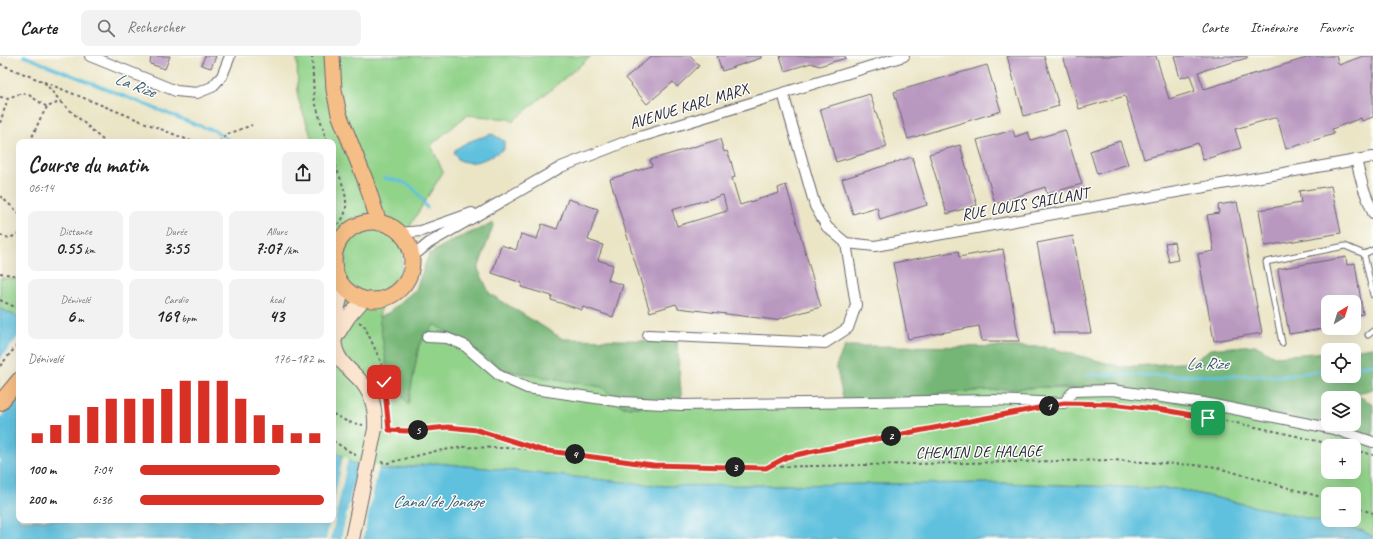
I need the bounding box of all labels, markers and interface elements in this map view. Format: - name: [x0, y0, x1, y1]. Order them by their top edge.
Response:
- search box: [81, 10, 361, 46]
- text: Carte: [20, 16, 57, 40]
- icon: search: [95, 17, 117, 39]
- text: Rechercher: [127, 18, 185, 37]
- text: Carte: [1201, 19, 1228, 36]
- text: Itinéraire: [1250, 19, 1297, 36]
- text: Favoris: [1319, 19, 1353, 36]
- water label: La Rize: [112, 68, 160, 103]
- street label: AVENUE KARL MARX: [627, 78, 753, 134]
- text: Course du matin: [28, 151, 148, 179]
- button: share: [282, 152, 324, 194]
- text: 06:14: [28, 180, 54, 196]
- street label: RUE LOUIS SAILLANT: [960, 182, 1094, 225]
- text: Distance: [59, 224, 92, 238]
- text: Durée: [165, 224, 187, 238]
- text: Allure: [266, 224, 287, 238]
- text: 0.55: [56, 238, 82, 259]
- text: 3:55: [163, 238, 189, 259]
- text: 7:07: [255, 238, 281, 259]
- text: km: [82, 243, 95, 257]
- text: /km: [281, 243, 298, 257]
- text: Dénivelé: [61, 292, 90, 306]
- text: Cardio: [164, 292, 188, 306]
- text: kcal: [269, 292, 284, 306]
- north arrow: [1321, 295, 1361, 335]
- map controls: [1321, 295, 1361, 527]
- text: 6: [67, 306, 75, 327]
- text: 169: [156, 306, 179, 327]
- text: 43: [269, 306, 284, 327]
- text: m: [75, 311, 84, 325]
- text: bpm: [179, 311, 196, 325]
- button: locate: [1321, 343, 1361, 383]
- text: Dénivelé: [28, 351, 63, 367]
- text: 176–182 m: [273, 351, 324, 367]
- water label: La Rize: [1186, 353, 1230, 374]
- pin: [367, 365, 401, 399]
- icon: check: [373, 371, 395, 393]
- button: layers: [1321, 391, 1361, 431]
- pin: 1: [1039, 396, 1059, 416]
- text: 1: [1047, 399, 1051, 413]
- pin: [1191, 401, 1225, 435]
- icon: arrive: [1197, 407, 1219, 429]
- pin: 5: [408, 420, 428, 440]
- text: 5: [416, 423, 420, 437]
- pin: 2: [881, 426, 901, 446]
- text: 2: [889, 429, 893, 443]
- button: +: [1321, 439, 1361, 479]
- street label: CHEMIN DE HALAGE: [916, 441, 1045, 463]
- pin: 4: [565, 444, 585, 464]
- text: 4: [573, 447, 577, 461]
- pin: 3: [725, 457, 745, 477]
- text: 3: [733, 460, 737, 474]
- text: 100 m: [28, 462, 56, 478]
- text: 7:04: [92, 462, 112, 478]
- button: −: [1321, 487, 1361, 527]
- water label: Canal de Jonage: [393, 491, 486, 512]
- text: 200 m: [28, 492, 56, 508]
- text: 6:36: [92, 492, 112, 508]

